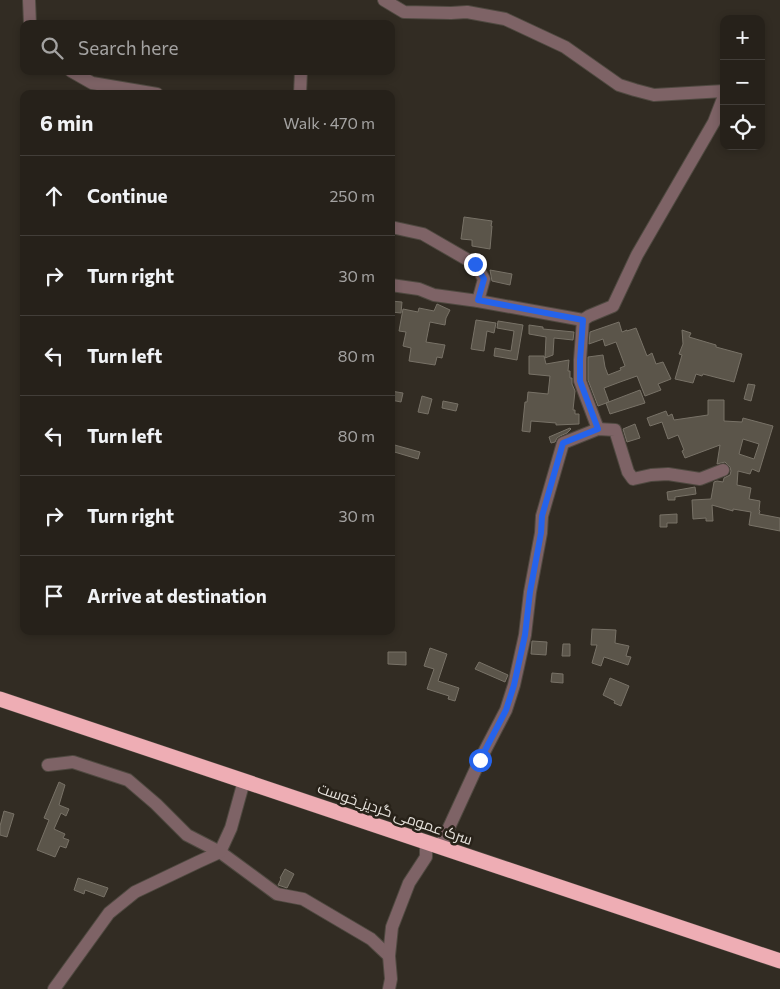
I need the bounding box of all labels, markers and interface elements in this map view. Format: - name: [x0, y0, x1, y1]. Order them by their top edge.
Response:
- map controls: [720, 15, 765, 150]
- button: +: [720, 15, 765, 60]
- search box: [20, 20, 395, 75]
- icon: search: [38, 34, 66, 62]
- text: Search here: [78, 36, 178, 59]
- button: −: [720, 60, 765, 105]
- button: locate: [720, 105, 765, 150]
- text: 6 min: [40, 110, 93, 135]
- text: Walk · 470 m: [283, 113, 375, 132]
- icon: ahead: [40, 182, 68, 210]
- text: Continue: [87, 184, 167, 207]
- text: 250 m: [329, 186, 375, 205]
- route end: [464, 253, 487, 276]
- icon: right: [40, 262, 68, 290]
- text: Turn right: [87, 264, 174, 287]
- text: 30 m: [338, 266, 375, 285]
- icon: left: [40, 342, 68, 370]
- text: Turn left: [87, 344, 162, 367]
- text: 80 m: [338, 346, 375, 365]
- icon: left: [40, 422, 68, 450]
- text: Turn left: [87, 424, 162, 447]
- text: 80 m: [338, 426, 375, 445]
- icon: right: [40, 502, 68, 530]
- text: Turn right: [87, 504, 174, 527]
- text: 30 m: [338, 506, 375, 525]
- icon: arrive: [40, 582, 68, 610]
- text: Arrive at destination: [87, 584, 267, 607]
- route start: [469, 749, 492, 772]
- street label: سرک عمومی گردیز_خوست: [315, 778, 475, 850]

